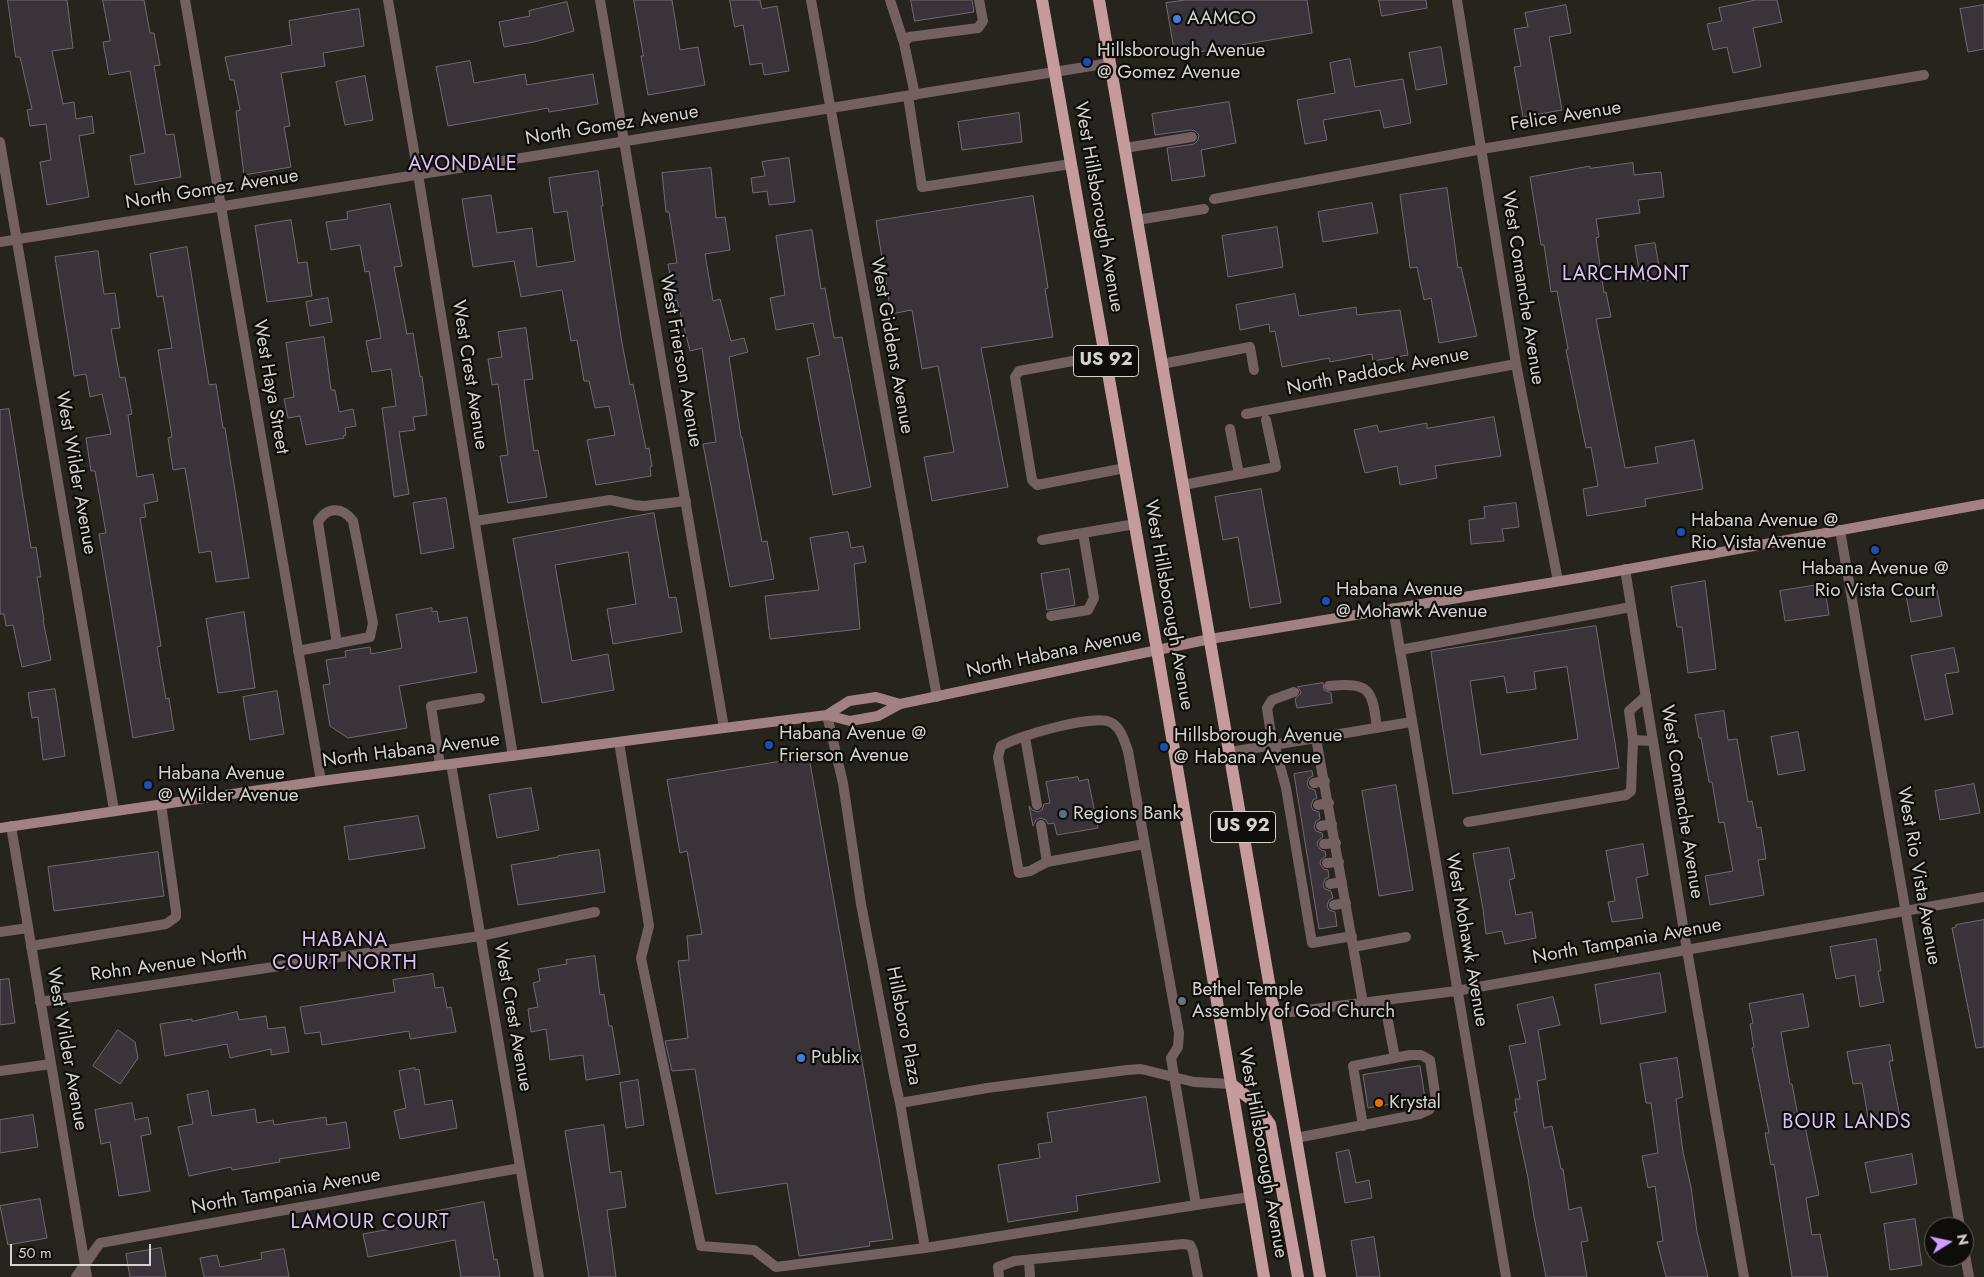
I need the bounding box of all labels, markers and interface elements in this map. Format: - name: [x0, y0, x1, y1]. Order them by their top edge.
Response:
- place label: AAMCO: [1187, 8, 1256, 30]
- marker: AAMCO: [1171, 13, 1183, 25]
- place label: Hillsborough Avenue @ Gomez Avenue: [1097, 40, 1265, 84]
- marker: Hillsborough Avenue @ Gomez Avenue: [1081, 56, 1093, 68]
- street label: Felice Avenue: [1509, 97, 1623, 137]
- street label: West Hillsborough Avenue: [1068, 100, 1128, 314]
- street label: North Gomez Avenue: [524, 101, 700, 151]
- district label: AVONDALE: [407, 153, 519, 177]
- street label: North Gomez Avenue: [124, 165, 300, 215]
- street label: West Comanche Avenue: [1495, 189, 1549, 387]
- street label: West Giddens Avenue: [864, 256, 918, 436]
- district label: LARCHMONT: [1561, 263, 1691, 287]
- street label: West Frierson Avenue: [654, 273, 706, 449]
- street label: West Crest Avenue: [446, 299, 492, 451]
- street label: West Haya Street: [247, 318, 293, 456]
- street label: North Paddock Avenue: [1285, 343, 1471, 401]
- road number: US 92: [1074, 346, 1138, 376]
- street label: West Wilder Avenue: [49, 390, 101, 556]
- street label: West Hillsborough Avenue: [1138, 498, 1198, 712]
- place label: Habana Avenue @ Rio Vista Avenue: [1691, 510, 1838, 554]
- marker: Habana Avenue @ Rio Vista Avenue: [1675, 526, 1687, 538]
- marker: Habana Avenue @ Rio Vista Court: [1869, 544, 1881, 556]
- place label: Habana Avenue @ Rio Vista Court: [1801, 558, 1949, 602]
- place label: Habana Avenue @ Mohawk Avenue: [1336, 579, 1487, 623]
- marker: Habana Avenue @ Mohawk Avenue: [1320, 595, 1332, 607]
- street label: North Habana Avenue: [964, 624, 1144, 684]
- street label: West Comanche Avenue: [1654, 703, 1708, 901]
- place label: Habana Avenue @ Frierson Avenue: [779, 723, 926, 767]
- place label: Hillsborough Avenue @ Habana Avenue: [1174, 725, 1342, 769]
- street label: North Habana Avenue: [321, 729, 501, 773]
- marker: Habana Avenue @ Frierson Avenue: [763, 739, 775, 751]
- marker: Hillsborough Avenue @ Habana Avenue: [1158, 741, 1170, 753]
- place label: Habana Avenue @ Wilder Avenue: [158, 763, 298, 807]
- marker: Habana Avenue @ Wilder Avenue: [142, 779, 154, 791]
- street label: West Rio Vista Avenue: [1891, 785, 1945, 967]
- place label: Regions Bank: [1073, 803, 1181, 825]
- marker: Regions Bank: [1057, 808, 1069, 820]
- road number: US 92: [1210, 812, 1276, 842]
- street label: West Mohawk Avenue: [1439, 851, 1493, 1029]
- street label: North Tampania Avenue: [1531, 914, 1723, 970]
- district label: HABANA COURT NORTH: [271, 929, 419, 976]
- street label: West Crest Avenue: [488, 941, 536, 1093]
- street label: Rohn Avenue North: [89, 943, 249, 987]
- street label: Hillsboro Plaza: [880, 965, 926, 1087]
- street label: West Wilder Avenue: [40, 966, 92, 1132]
- place label: Bethel Temple Assembly of God Church: [1192, 979, 1395, 1023]
- marker: Bethel Temple Assembly of God Church: [1176, 995, 1188, 1007]
- street label: West Hillsborough Avenue: [1232, 1046, 1292, 1260]
- place label: Publix: [811, 1047, 859, 1069]
- marker: Publix: [795, 1052, 807, 1064]
- place label: Krystal: [1389, 1092, 1441, 1114]
- marker: Krystal: [1373, 1097, 1385, 1109]
- district label: BOUR LANDS: [1781, 1111, 1913, 1135]
- street label: North Tampania Avenue: [190, 1164, 382, 1220]
- district label: LAMOUR COURT: [289, 1211, 451, 1235]
- north arrow: [1924, 1217, 1974, 1267]
- text: N: [1952, 1232, 1974, 1247]
- scale bar: [12, 1234, 154, 1266]
- text: 50 m: [18, 1242, 52, 1264]

